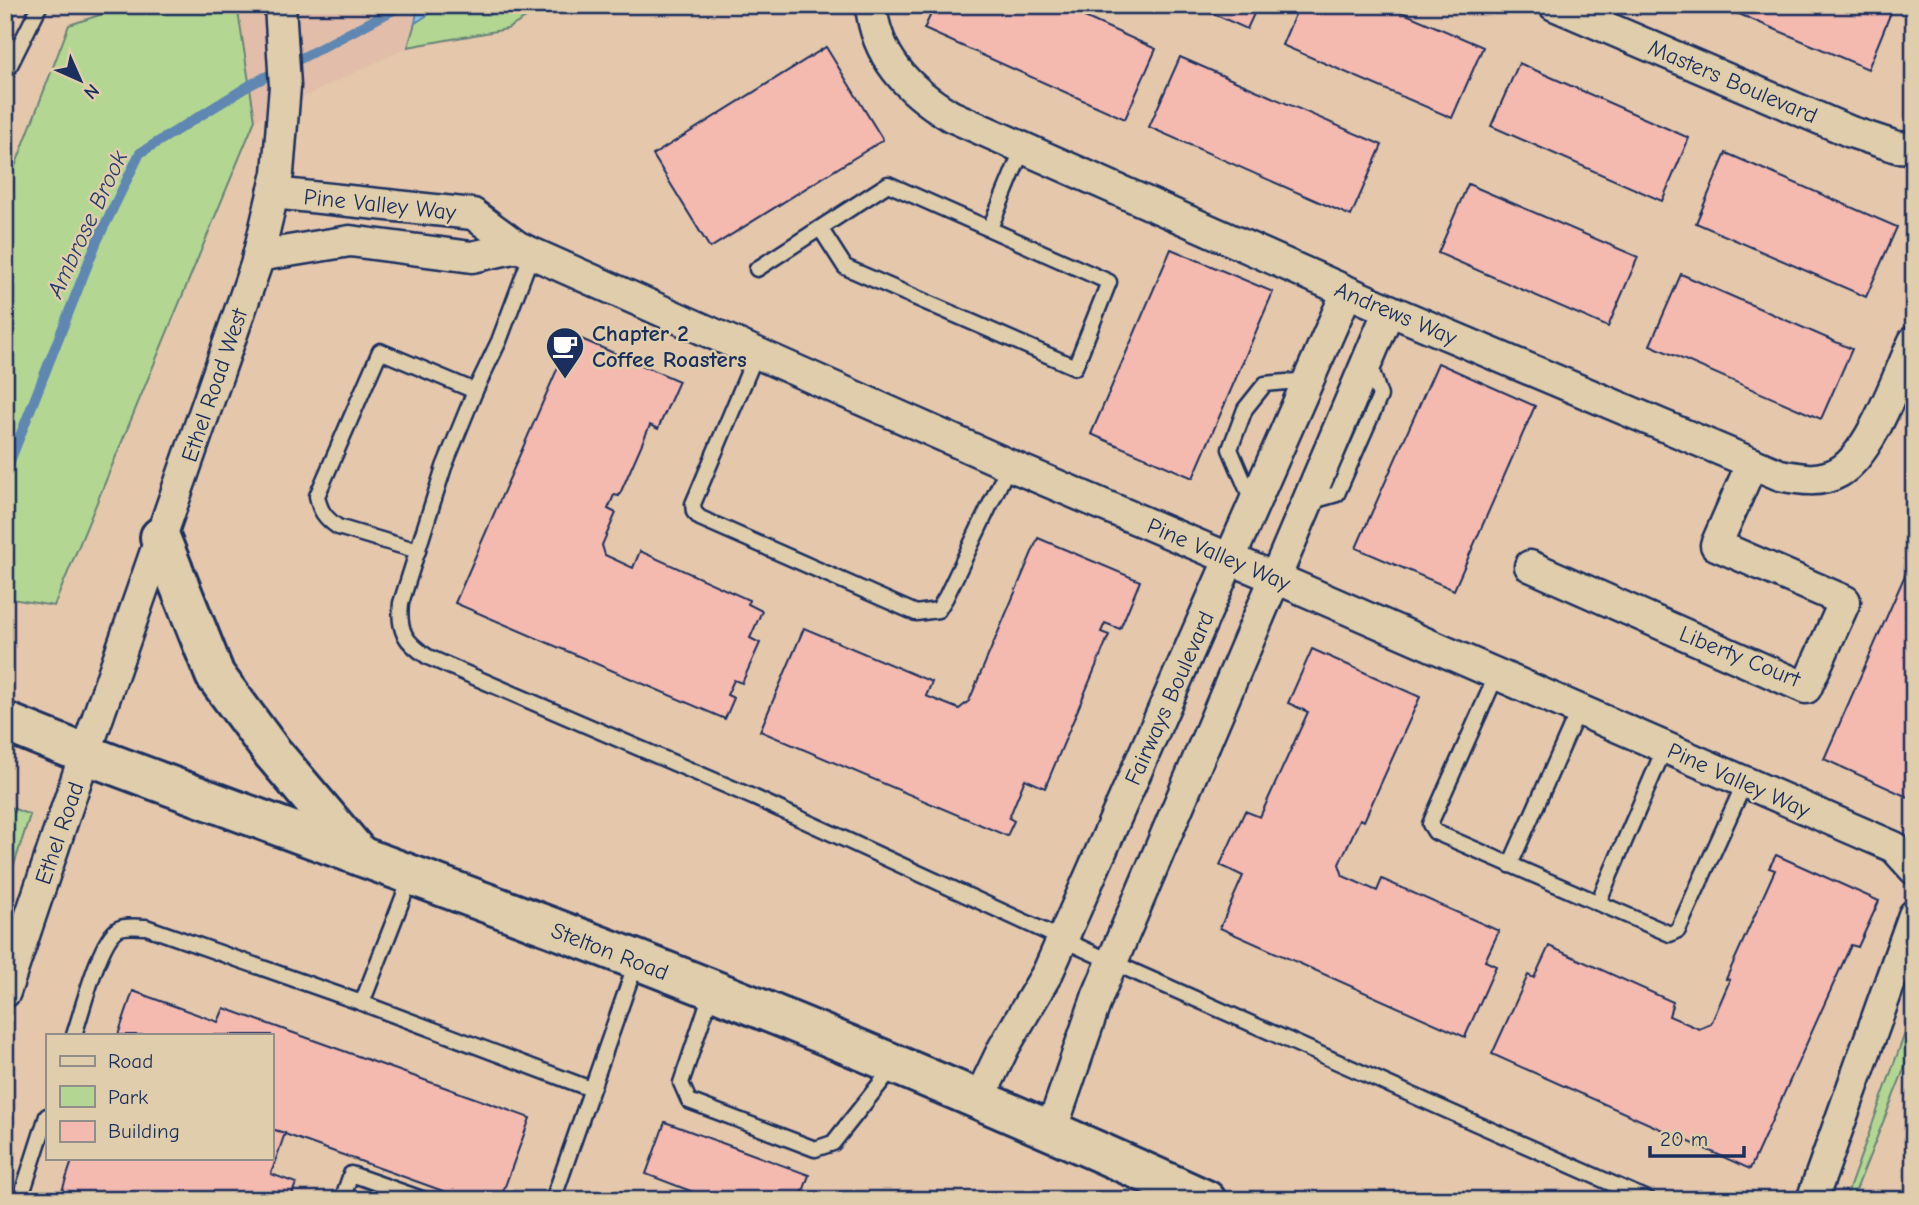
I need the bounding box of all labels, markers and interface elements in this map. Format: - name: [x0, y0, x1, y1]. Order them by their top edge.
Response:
- street label: Masters Boulevard: [1644, 34, 1821, 129]
- north arrow: [46, 46, 116, 116]
- text: N: [79, 79, 103, 103]
- water label: Ambrose Brook: [40, 146, 133, 303]
- street label: Pine Valley Way: [302, 183, 458, 226]
- street label: Andrews Way: [1331, 276, 1462, 352]
- street label: Ethel Road West: [176, 304, 254, 465]
- place label: Chapter 2 Coffee Roasters: [592, 320, 747, 373]
- cafe icon: Chapter 2 Coffee Roasters: [544, 325, 586, 380]
- street label: Pine Valley Way: [1143, 512, 1295, 597]
- street label: Fairways Boulevard: [1119, 607, 1220, 789]
- street label: Liberty Court: [1675, 620, 1806, 693]
- street label: Pine Valley Way: [1663, 737, 1815, 824]
- street label: Ethel Road: [29, 778, 90, 888]
- street label: Stelton Road: [547, 917, 672, 986]
- legend: [46, 1034, 273, 1160]
- text: Road: [108, 1049, 153, 1073]
- text: Park: [108, 1085, 148, 1109]
- scale bar: [1650, 1114, 1744, 1158]
- text: Building: [108, 1119, 180, 1143]
- text: 20 m: [1660, 1127, 1708, 1151]

